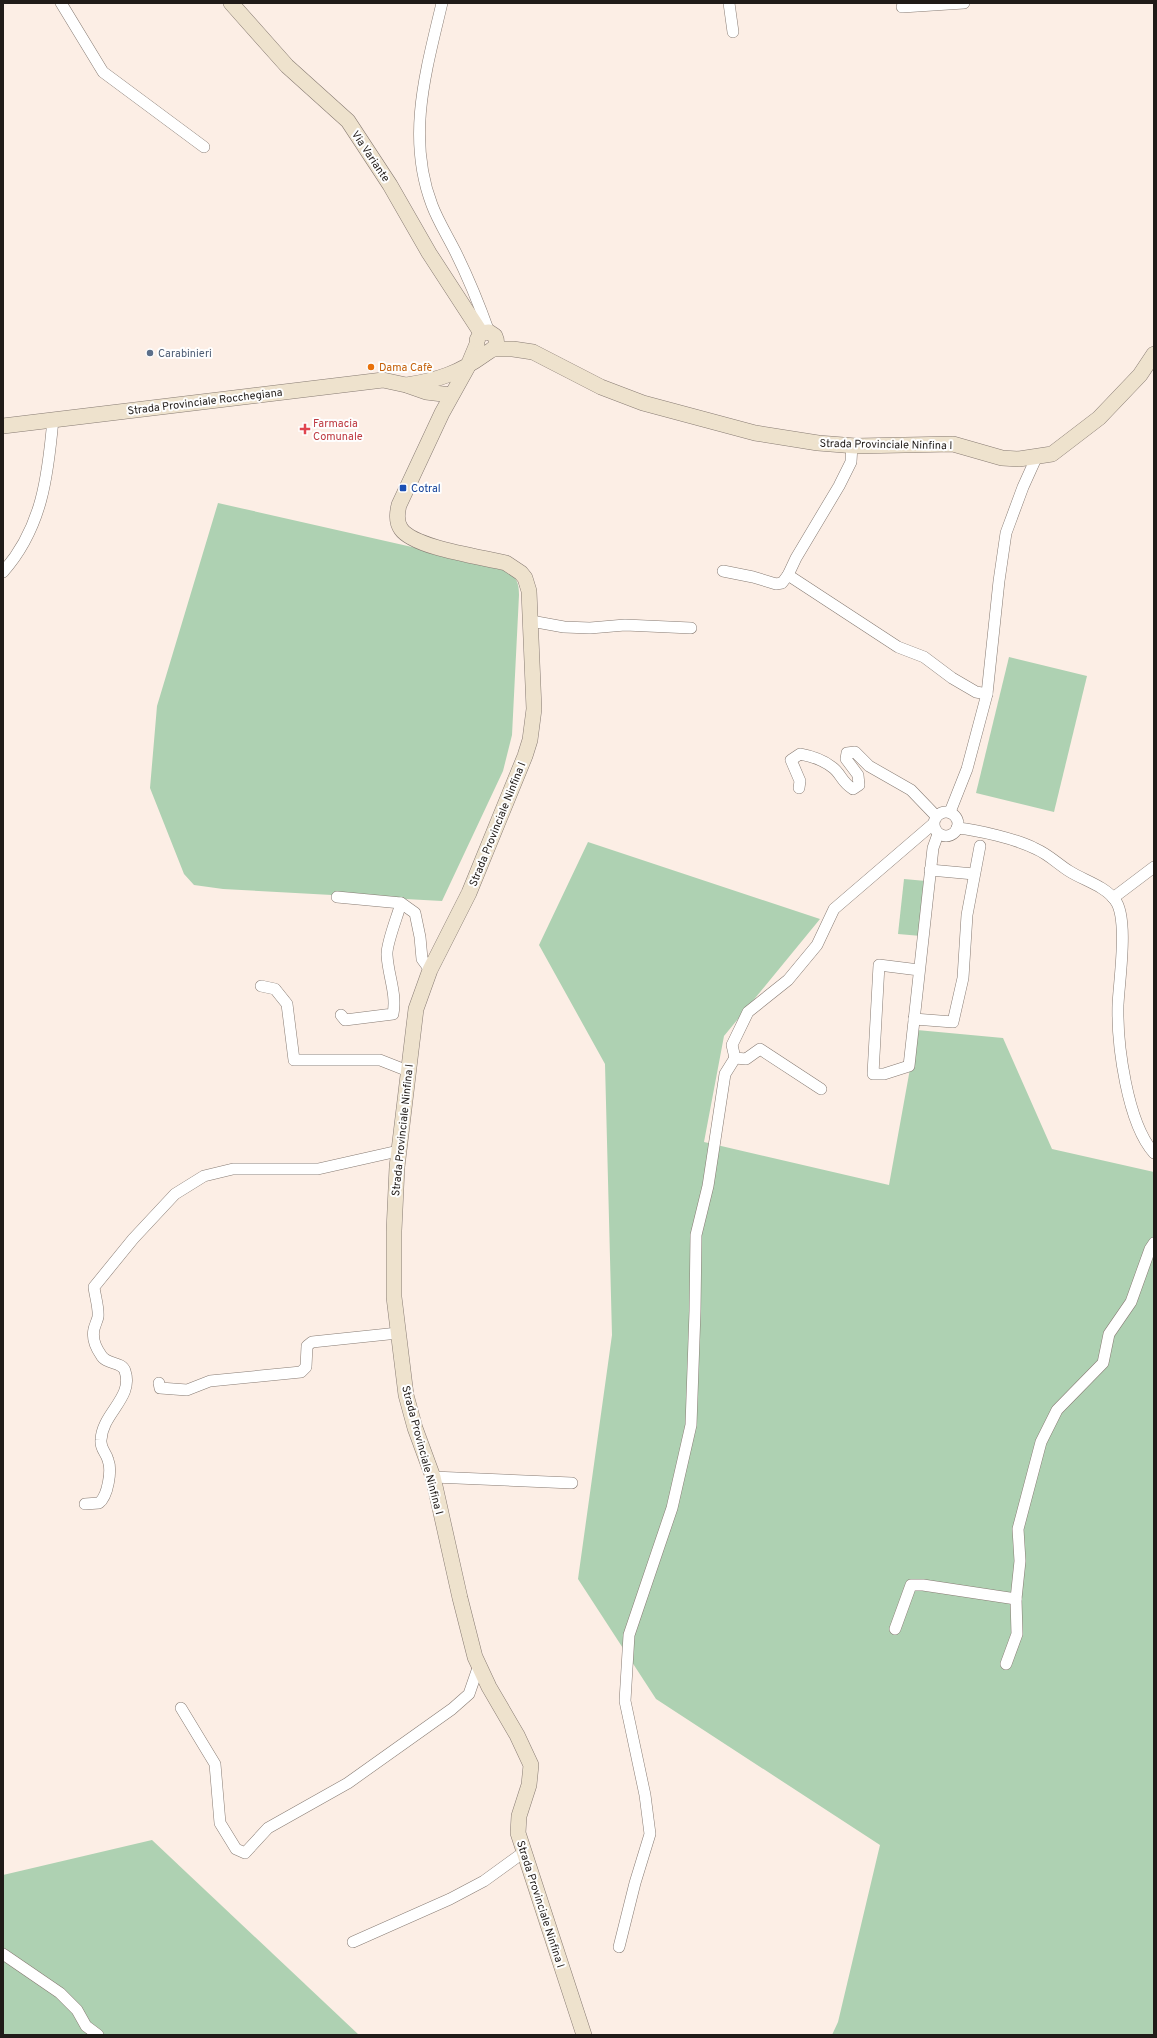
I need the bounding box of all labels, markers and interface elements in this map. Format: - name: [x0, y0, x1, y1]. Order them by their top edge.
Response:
- street label: Via Variante: [348, 128, 393, 185]
- place label: Carabinieri: [158, 347, 212, 361]
- marker: Carabinieri: [145, 348, 155, 358]
- place label: Dama Cafè: [379, 361, 432, 375]
- marker: Dama Cafè: [366, 362, 376, 372]
- street label: Strada Provinciale Rocchegiana: [127, 386, 284, 418]
- place label: Farmacia Comunale: [313, 417, 363, 444]
- marker: Farmacia Comunale: [300, 424, 310, 434]
- street label: Strada Provinciale Ninfina I: [819, 437, 953, 453]
- place label: Cotral: [411, 482, 441, 496]
- marker: Cotral: [398, 483, 408, 493]
- street label: Strada Provinciale Ninfina I: [467, 760, 529, 889]
- street label: Strada Provinciale Ninfina I: [389, 1063, 417, 1197]
- street label: Strada Provinciale Ninfina I: [398, 1384, 446, 1516]
- street label: Strada Provinciale Ninfina I: [513, 1839, 567, 1970]

